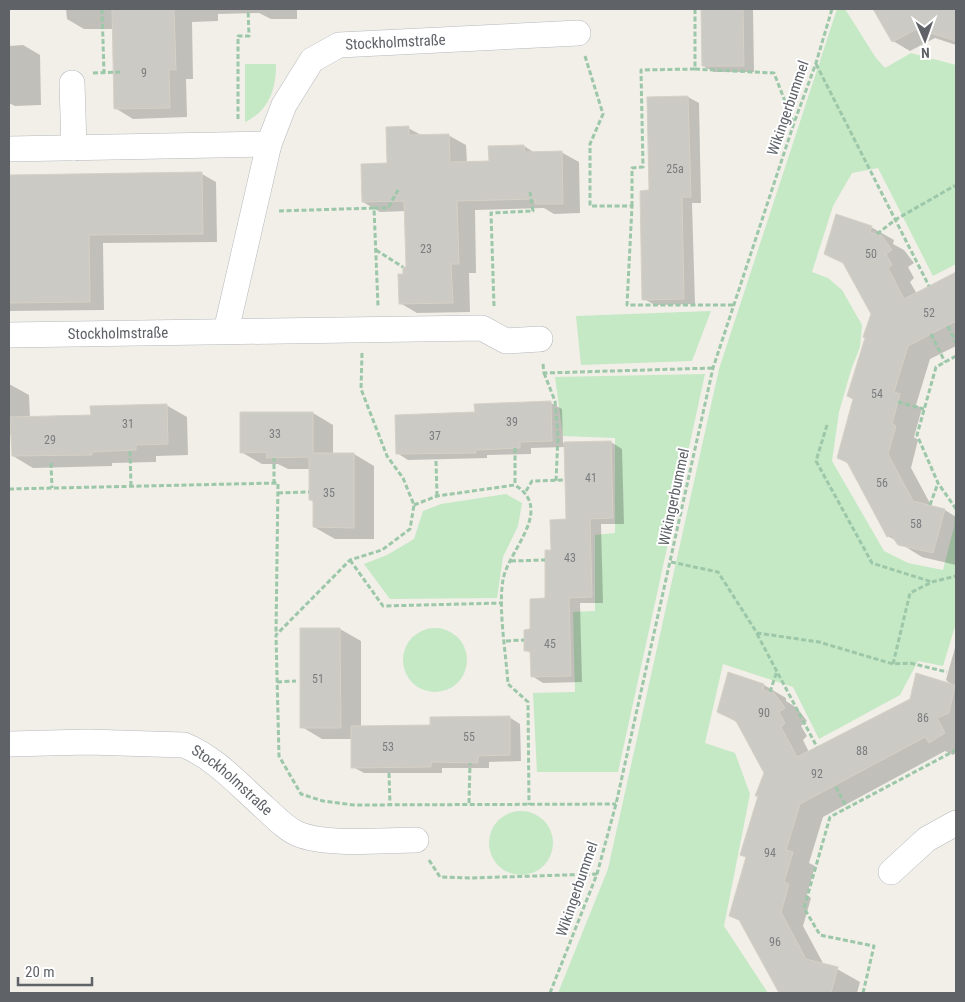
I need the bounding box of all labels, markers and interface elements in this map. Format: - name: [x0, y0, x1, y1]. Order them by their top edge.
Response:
- north arrow: [900, 15, 950, 65]
- street label: Stockholmstraße: [345, 31, 446, 54]
- text: N: [921, 45, 930, 61]
- street label: Wikingerbummel: [763, 58, 813, 158]
- house number: 9: [141, 66, 147, 80]
- house number: 25a: [666, 162, 684, 176]
- house number: 23: [420, 242, 432, 256]
- house number: 50: [865, 247, 877, 261]
- house number: 52: [923, 306, 935, 320]
- street label: Stockholmstraße: [68, 324, 168, 343]
- house number: 54: [871, 387, 883, 401]
- house number: 39: [506, 415, 518, 429]
- house number: 31: [122, 417, 134, 431]
- house number: 33: [269, 427, 281, 441]
- house number: 37: [429, 429, 441, 443]
- house number: 29: [44, 433, 56, 447]
- street label: Wikingerbummel: [655, 447, 693, 547]
- house number: 41: [585, 471, 597, 485]
- house number: 56: [876, 476, 888, 490]
- house number: 35: [323, 486, 335, 500]
- house number: 58: [910, 517, 922, 531]
- house number: 43: [564, 551, 576, 565]
- house number: 45: [544, 637, 556, 651]
- house number: 51: [312, 672, 324, 686]
- house number: 90: [758, 706, 770, 720]
- house number: 86: [917, 711, 929, 725]
- house number: 55: [463, 730, 475, 744]
- house number: 53: [382, 740, 394, 754]
- street label: Stockholmstraße: [188, 741, 276, 819]
- house number: 88: [856, 744, 868, 758]
- house number: 92: [811, 767, 823, 781]
- street label: Wikingerbummel: [552, 839, 602, 939]
- house number: 94: [764, 846, 776, 860]
- house number: 96: [769, 935, 781, 949]
- scale bar: [18, 954, 91, 986]
- text: 20 m: [25, 963, 55, 981]

